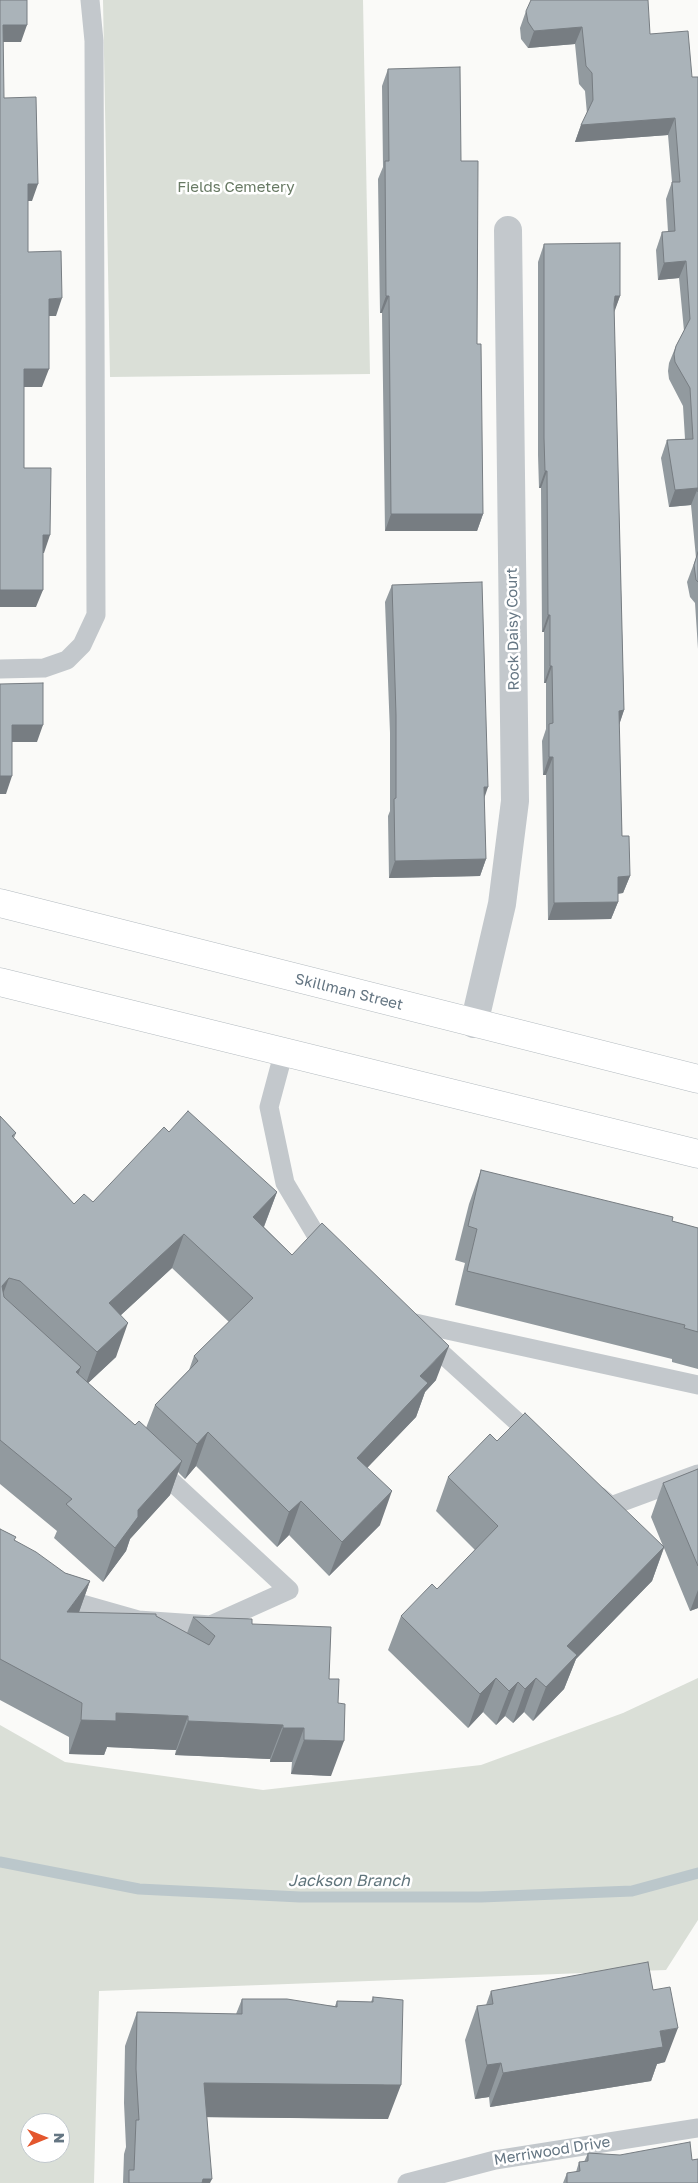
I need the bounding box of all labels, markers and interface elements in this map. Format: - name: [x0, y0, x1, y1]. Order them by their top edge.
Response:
- park label: Fields Cemetery: [177, 178, 295, 196]
- street label: Rock Daisy Court: [503, 567, 523, 691]
- street label: Skillman Street: [293, 970, 405, 1014]
- water label: Jackson Branch: [288, 1871, 410, 1891]
- north arrow: [20, 2113, 70, 2163]
- text: N: [51, 2133, 68, 2143]
- street label: Merriwood Drive: [493, 2133, 611, 2169]

